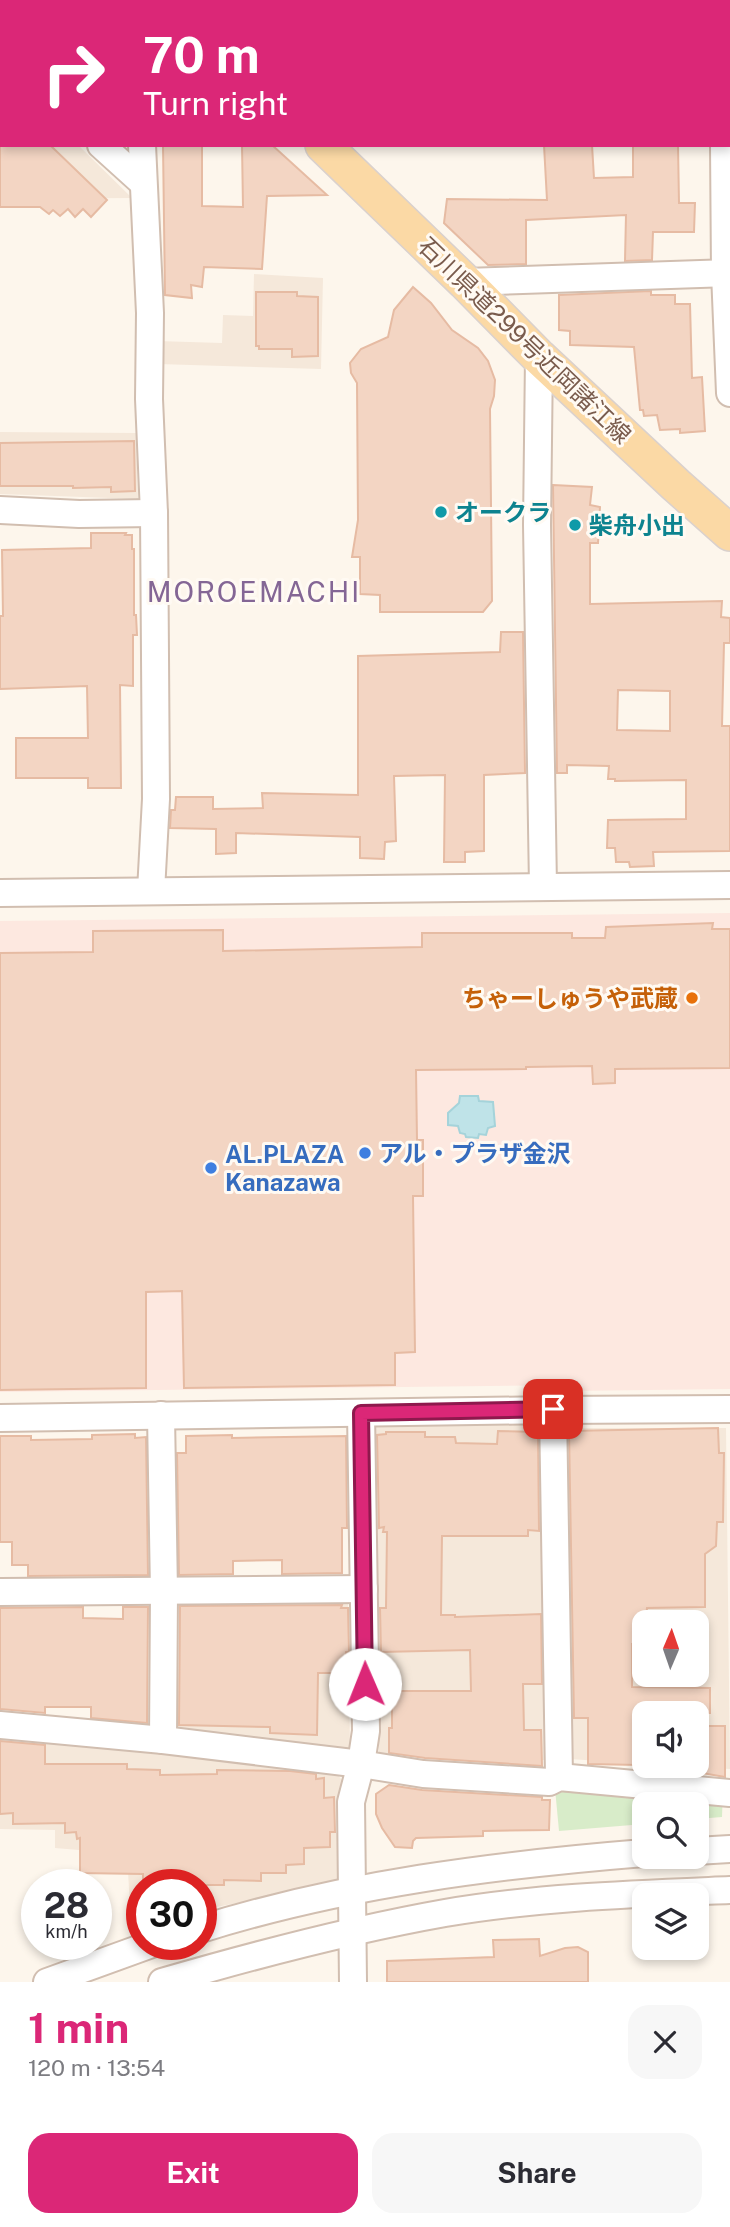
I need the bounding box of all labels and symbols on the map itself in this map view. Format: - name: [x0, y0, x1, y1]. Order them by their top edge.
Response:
- street label: 石川県道299号近岡諸江線: [413, 231, 637, 449]
- place label: オークラ: [455, 498, 551, 526]
- marker: オークラ: [433, 504, 449, 520]
- place label: 柴舟小出: [589, 511, 685, 539]
- marker: 柴舟小出: [567, 517, 583, 533]
- district label: MOROEMACHI: [147, 575, 361, 608]
- place label: ちゃーしゅうや武蔵: [462, 984, 678, 1012]
- marker: ちゃーしゅうや武蔵: [684, 990, 700, 1006]
- place label: アル・プラザ金沢: [379, 1139, 571, 1167]
- place label: AL.PLAZA Kanazawa: [225, 1140, 344, 1196]
- marker: アル・プラザ金沢: [357, 1145, 373, 1161]
- marker: AL.PLAZA Kanazawa: [203, 1160, 219, 1176]
- pin: [523, 1379, 583, 1439]
- north arrow: [632, 1610, 709, 1687]
- position arrow: [328, 1647, 402, 1721]
- speed limit sign: 30: [126, 1869, 217, 1960]

